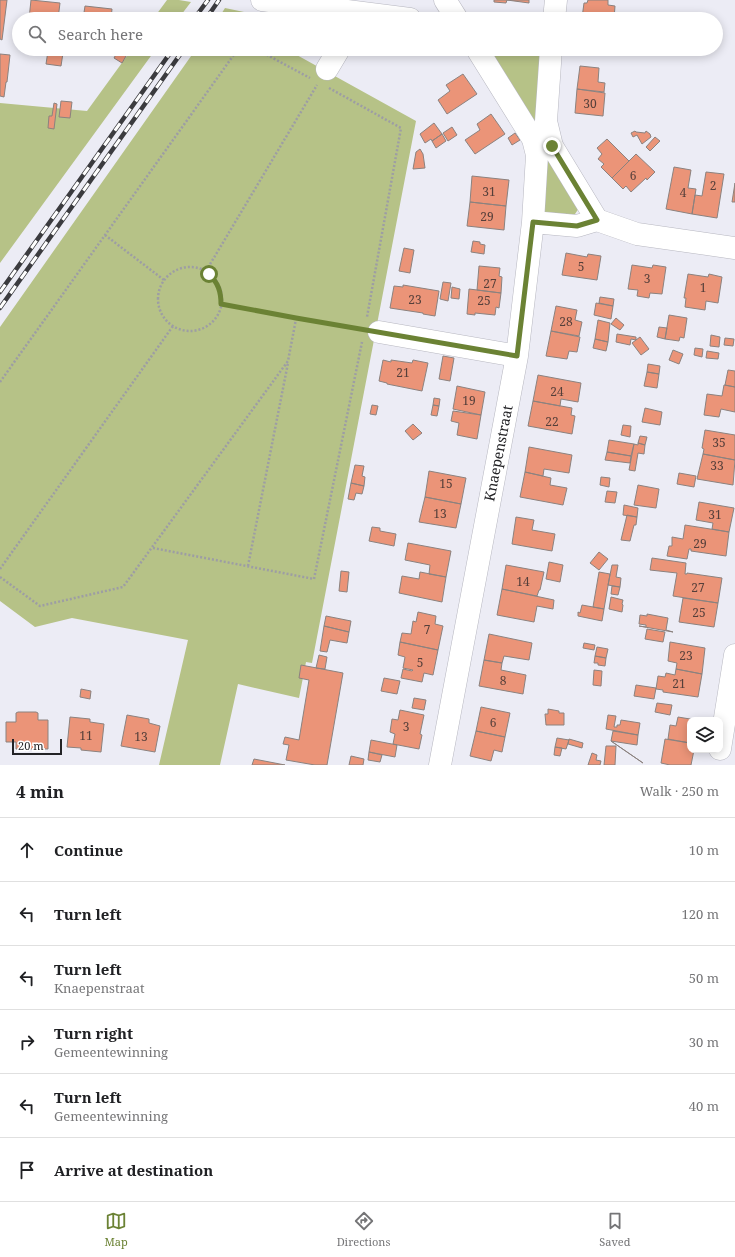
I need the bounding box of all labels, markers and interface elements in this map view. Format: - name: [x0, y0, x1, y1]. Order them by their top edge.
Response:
- search box: [12, 12, 723, 56]
- icon: search: [26, 23, 48, 45]
- text: Search here: [58, 24, 143, 44]
- house number: 30: [583, 95, 597, 112]
- route end: [543, 137, 561, 155]
- house number: 6: [630, 167, 637, 184]
- house number: 2: [710, 177, 716, 194]
- house number: 31: [482, 183, 496, 200]
- house number: 4: [680, 184, 687, 201]
- house number: 29: [480, 208, 494, 225]
- house number: 5: [578, 258, 584, 275]
- route start: [200, 265, 218, 283]
- house number: 3: [644, 270, 651, 287]
- house number: 27: [483, 275, 497, 292]
- house number: 1: [700, 279, 706, 296]
- house number: 23: [408, 291, 422, 308]
- house number: 25: [477, 292, 491, 309]
- house number: 28: [559, 313, 573, 330]
- house number: 21: [396, 364, 410, 381]
- house number: 24: [550, 383, 564, 400]
- house number: 19: [462, 392, 476, 409]
- street label: Knaepenstraat: [479, 403, 517, 503]
- house number: 22: [545, 413, 559, 430]
- house number: 35: [712, 434, 726, 451]
- house number: 33: [710, 457, 724, 474]
- house number: 15: [439, 475, 453, 492]
- house number: 13: [433, 505, 447, 522]
- house number: 31: [708, 506, 722, 523]
- house number: 29: [693, 535, 707, 552]
- house number: 14: [516, 573, 530, 590]
- house number: 27: [691, 579, 705, 596]
- house number: 25: [692, 604, 706, 621]
- house number: 7: [424, 621, 431, 638]
- house number: 23: [679, 647, 693, 664]
- house number: 5: [417, 654, 423, 671]
- house number: 8: [500, 672, 507, 689]
- house number: 21: [672, 675, 686, 692]
- house number: 6: [490, 714, 497, 731]
- map controls: [687, 717, 723, 753]
- button: layers: [687, 717, 723, 753]
- house number: 3: [403, 718, 410, 735]
- house number: 11: [79, 727, 93, 744]
- house number: 13: [134, 728, 148, 745]
- scale bar: [12, 737, 62, 756]
- text: 20 m: [18, 738, 44, 753]
- text: 4 min: [16, 780, 64, 803]
- text: Walk · 250 m: [640, 782, 719, 800]
- icon: ahead: [16, 839, 38, 861]
- text: Continue: [54, 840, 123, 860]
- text: 10 m: [689, 841, 719, 859]
- icon: left: [16, 903, 38, 925]
- text: Turn left: [54, 904, 122, 924]
- text: 120 m: [682, 905, 719, 923]
- text: Turn left: [54, 959, 122, 979]
- icon: left: [16, 967, 38, 989]
- text: 50 m: [689, 969, 719, 987]
- text: Knaepenstraat: [54, 979, 145, 997]
- text: Turn right: [54, 1023, 133, 1043]
- icon: right: [16, 1031, 38, 1053]
- text: 30 m: [689, 1033, 719, 1051]
- text: Gemeentewinning: [54, 1043, 168, 1061]
- text: Turn left: [54, 1087, 122, 1107]
- icon: left: [16, 1095, 38, 1117]
- text: 40 m: [689, 1097, 719, 1115]
- text: Gemeentewinning: [54, 1107, 168, 1125]
- icon: arrive: [16, 1159, 38, 1181]
- text: Arrive at destination: [54, 1160, 213, 1180]
- tab: Map: [104, 1210, 128, 1249]
- tab: Directions: [337, 1210, 390, 1249]
- tab: Saved: [599, 1210, 631, 1249]

